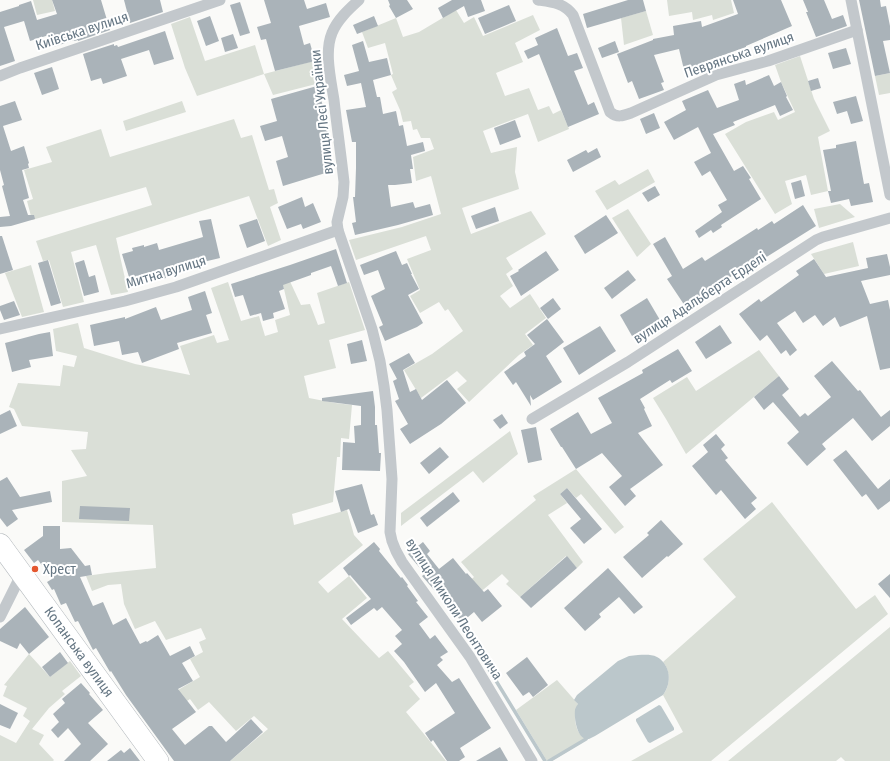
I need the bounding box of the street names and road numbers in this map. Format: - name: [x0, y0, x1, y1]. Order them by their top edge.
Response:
- street label: Київська вулиця: [33, 8, 131, 54]
- street label: Певрянська вулиця: [682, 28, 796, 82]
- street label: вулиця Лесі Українки: [307, 49, 337, 175]
- street label: вулиця Адальберта Ерделі: [630, 249, 770, 347]
- street label: Митна вулиця: [124, 252, 208, 292]
- street label: вулиця Миколи Леонтовича: [402, 535, 506, 683]
- street label: Копанська вулиця: [41, 604, 117, 700]

